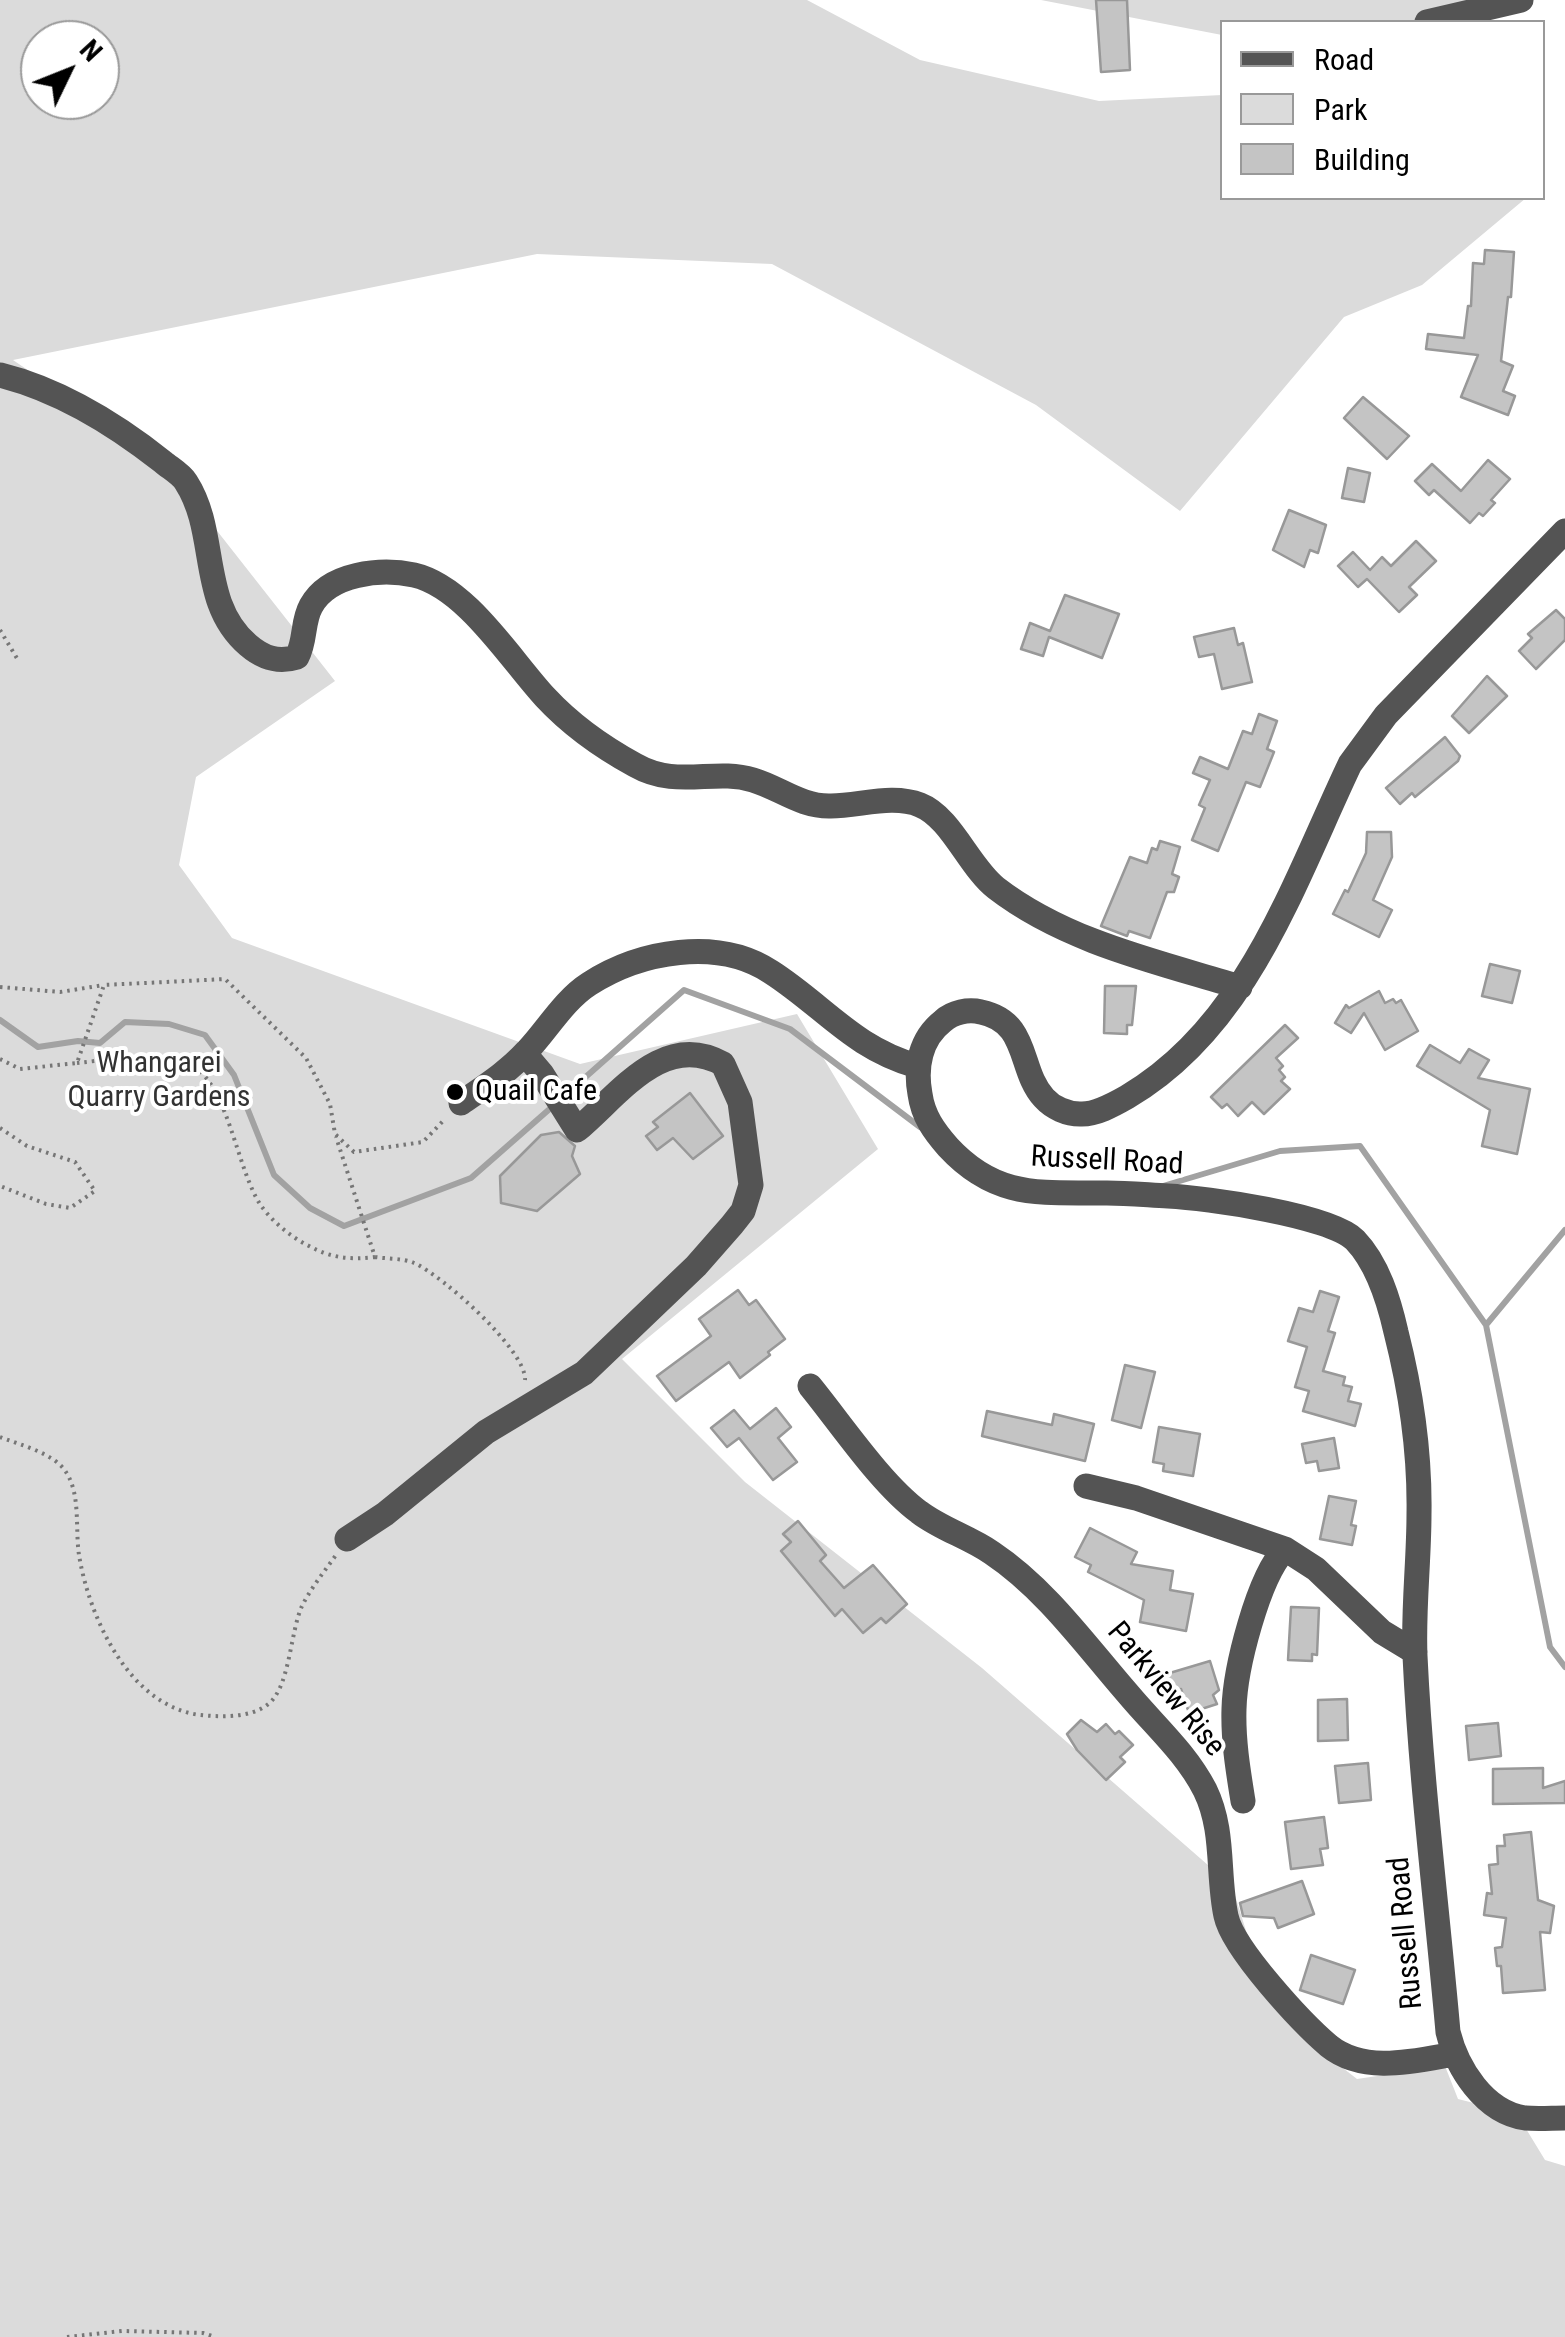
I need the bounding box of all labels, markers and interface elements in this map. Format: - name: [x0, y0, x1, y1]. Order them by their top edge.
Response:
- north arrow: [20, 20, 120, 120]
- legend: [1220, 20, 1545, 200]
- text: N: [73, 33, 109, 68]
- text: Road: [1314, 42, 1374, 77]
- text: Park: [1314, 92, 1368, 127]
- text: Building: [1314, 142, 1410, 177]
- park label: Whangarei Quarry Gardens: [68, 1046, 250, 1116]
- place label: Quail Cafe: [475, 1074, 597, 1110]
- marker: Quail Cafe: [444, 1081, 466, 1103]
- street label: Russell Road: [1030, 1140, 1184, 1184]
- street label: Parkview Rise: [1098, 1616, 1232, 1764]
- street label: Russell Road: [1382, 1855, 1432, 2011]

